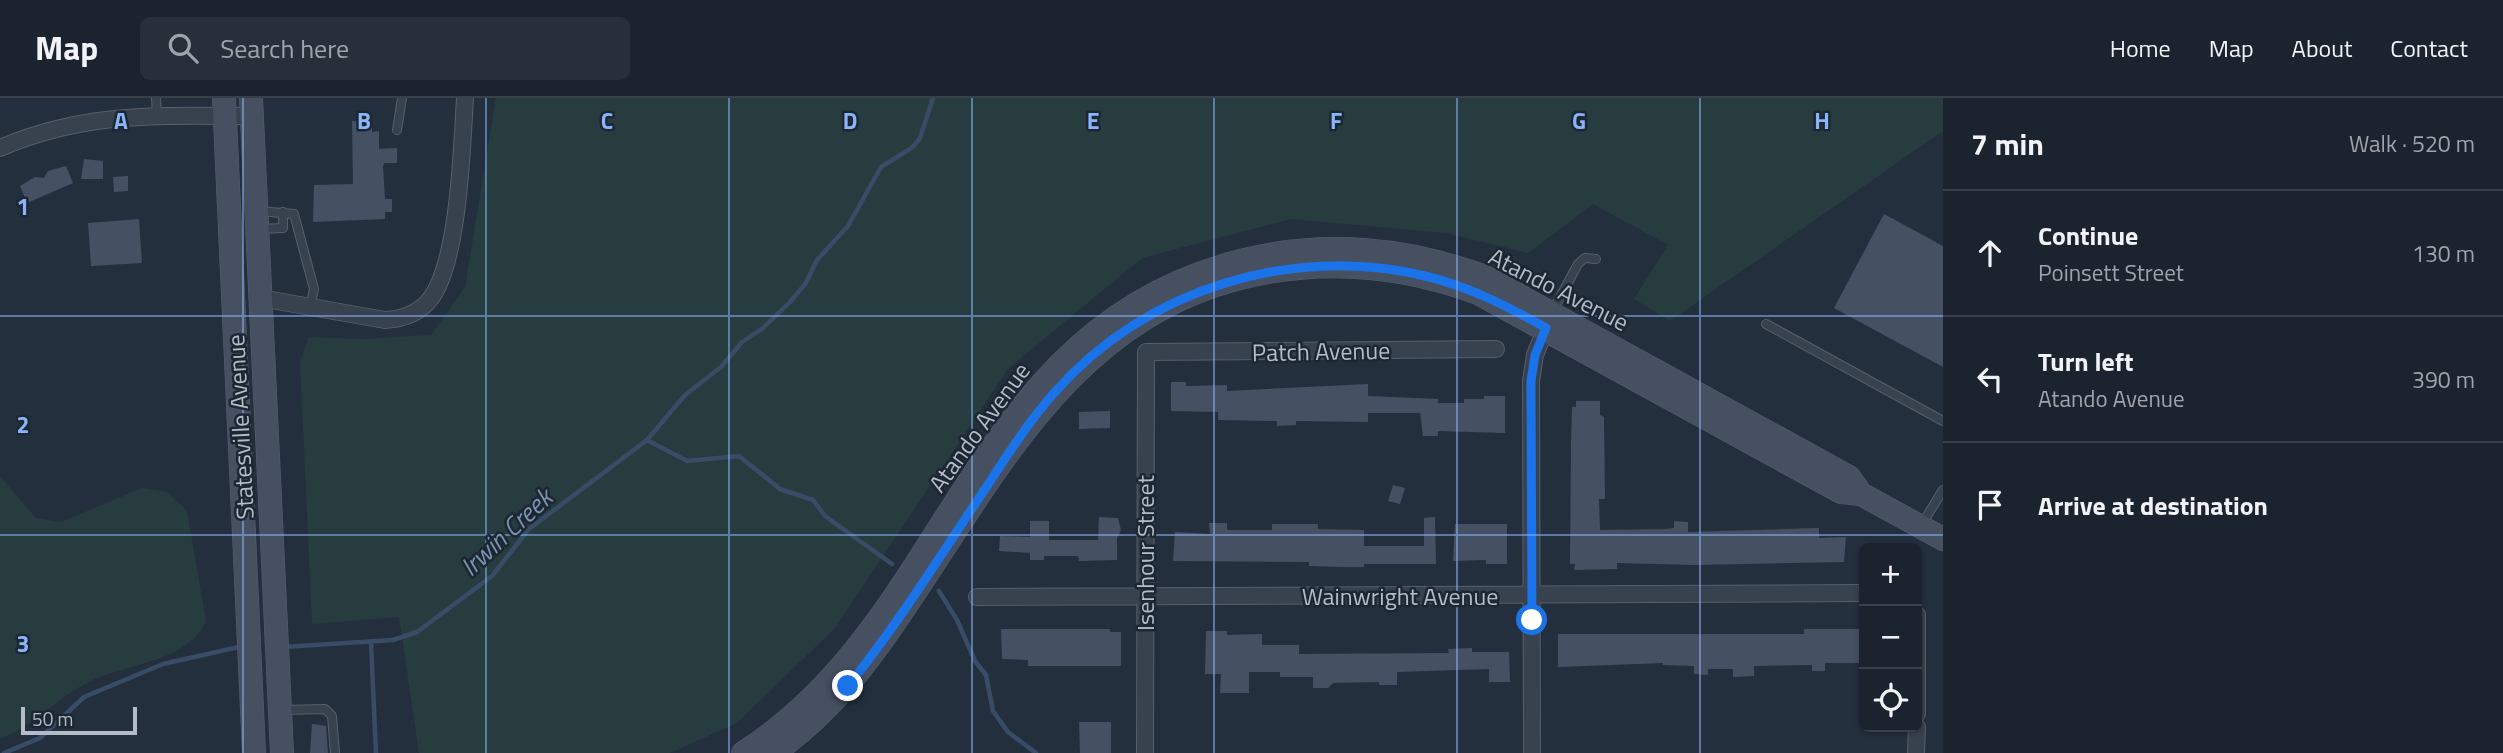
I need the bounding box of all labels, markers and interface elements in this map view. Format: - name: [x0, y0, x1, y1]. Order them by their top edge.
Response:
- search box: [140, 17, 630, 80]
- text: Map: [35, 23, 98, 73]
- icon: search: [164, 29, 202, 67]
- text: Search here: [220, 29, 349, 68]
- text: Home: [2110, 30, 2171, 66]
- text: Map: [2209, 30, 2254, 66]
- text: About: [2292, 30, 2352, 66]
- text: Contact: [2390, 30, 2468, 66]
- text: A: [114, 103, 128, 138]
- text: B: [357, 103, 371, 138]
- text: C: [601, 103, 613, 138]
- text: D: [843, 103, 857, 138]
- text: E: [1087, 103, 1099, 138]
- text: F: [1330, 103, 1342, 138]
- text: G: [1572, 103, 1586, 138]
- text: H: [1814, 103, 1830, 138]
- text: 7 min: [1971, 121, 2044, 167]
- text: Walk · 520 m: [2349, 126, 2475, 161]
- text: 1: [17, 189, 29, 224]
- text: Continue: [2038, 216, 2138, 255]
- icon: ahead: [1971, 234, 2009, 272]
- text: 130 m: [2412, 236, 2475, 271]
- street label: Atando Avenue: [1483, 238, 1635, 340]
- text: Poinsett Street: [2038, 255, 2184, 290]
- street label: Patch Avenue: [1252, 332, 1390, 370]
- street label: Statesville Avenue: [217, 334, 263, 520]
- text: Turn left: [2038, 342, 2133, 381]
- street label: Atando Avenue: [919, 355, 1039, 499]
- icon: left: [1971, 360, 2009, 398]
- text: 390 m: [2412, 362, 2475, 397]
- text: Atando Avenue: [2038, 381, 2185, 416]
- text: 2: [17, 407, 29, 442]
- street label: Isenhour Street: [1127, 475, 1163, 631]
- water label: Irwin Creek: [451, 477, 563, 585]
- icon: arrive: [1971, 486, 2009, 524]
- text: Arrive at destination: [2038, 486, 2268, 525]
- map controls: [1859, 543, 1922, 732]
- button: +: [1859, 543, 1922, 606]
- street label: Wainwright Avenue: [1302, 578, 1498, 614]
- route start: [1516, 604, 1547, 635]
- button: −: [1859, 606, 1922, 669]
- text: 3: [17, 626, 29, 661]
- button: locate: [1859, 669, 1922, 732]
- route end: [832, 670, 863, 701]
- scale bar: [21, 704, 136, 736]
- text: 50 m: [32, 704, 73, 733]

